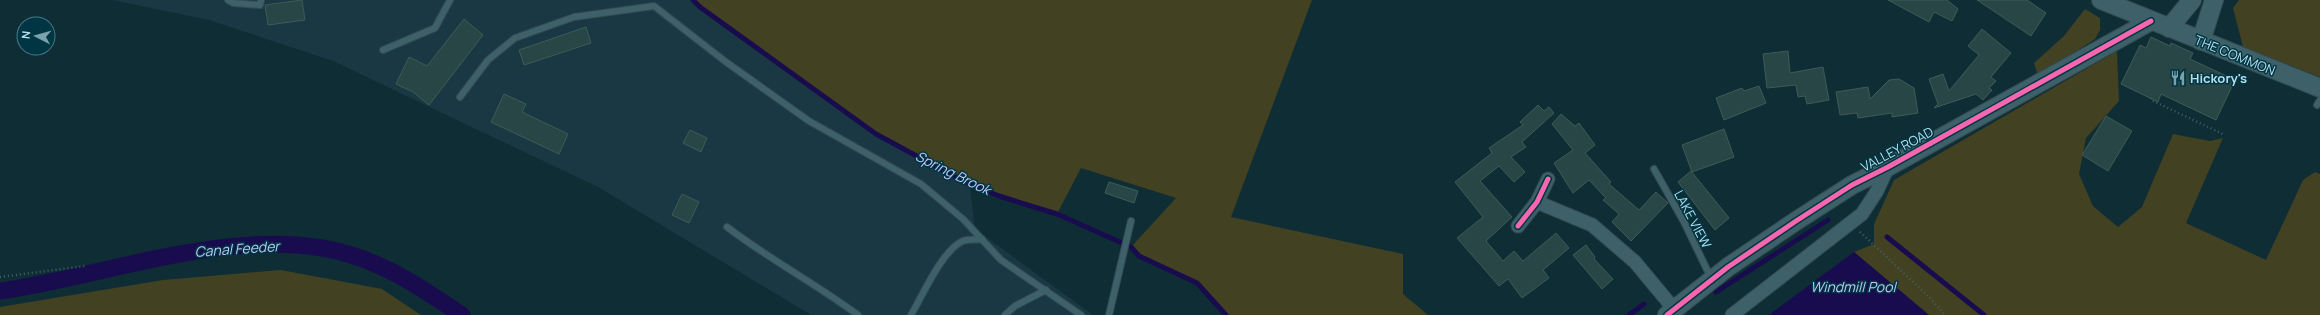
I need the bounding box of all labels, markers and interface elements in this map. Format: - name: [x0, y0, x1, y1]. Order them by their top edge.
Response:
- north arrow: [16, 16, 56, 56]
- text: N: [18, 30, 33, 40]
- street label: THE COMMON: [2192, 31, 2278, 79]
- restaurant icon: Hickory's: [2169, 69, 2187, 87]
- place label: Hickory's: [2190, 69, 2247, 87]
- street label: VALLEY ROAD: [1858, 122, 1937, 176]
- water label: Spring Brook: [912, 146, 996, 200]
- street label: LAKE VIEW: [1670, 187, 1716, 251]
- water label: Canal Feeder: [194, 236, 282, 261]
- water label: Windmill Pool: [1810, 277, 1897, 296]

